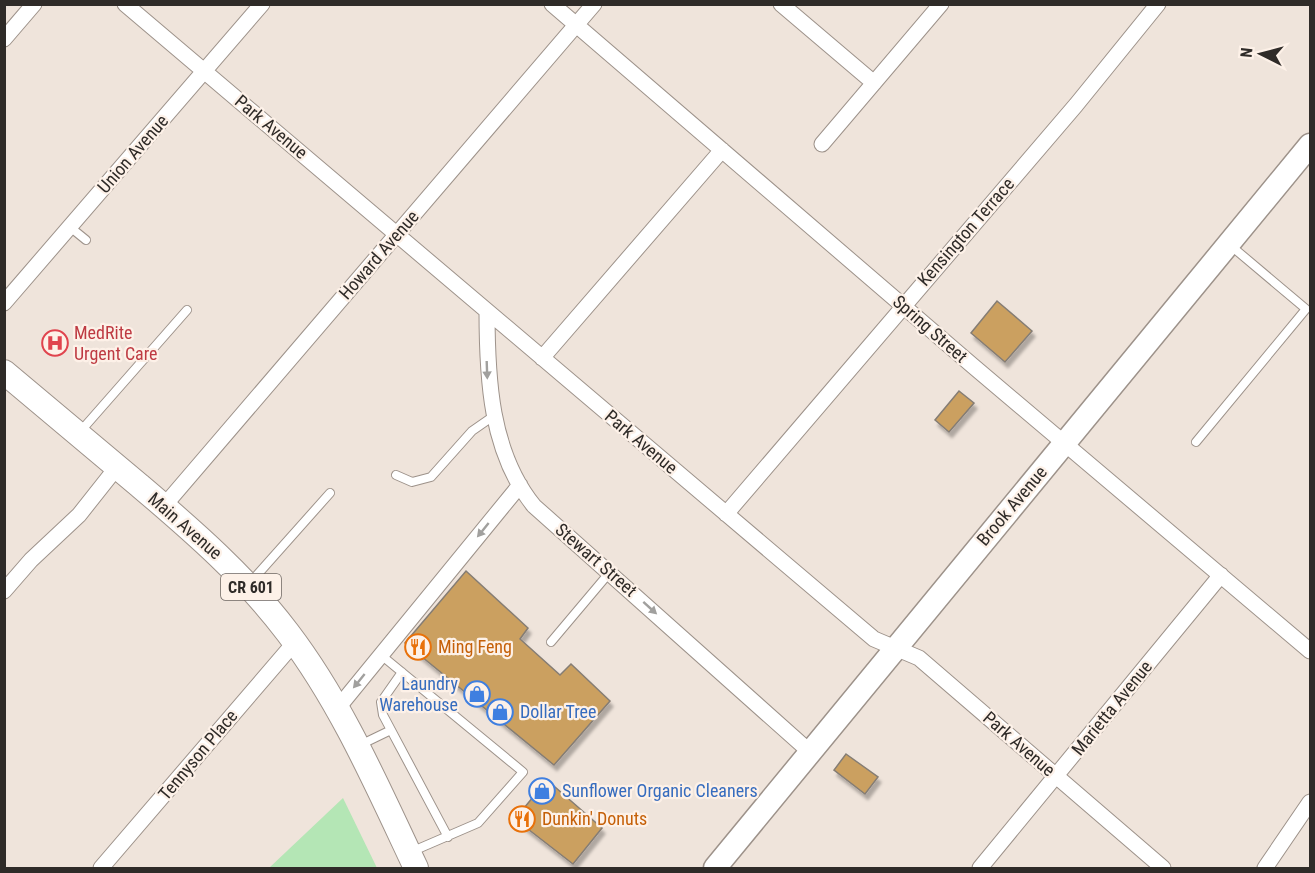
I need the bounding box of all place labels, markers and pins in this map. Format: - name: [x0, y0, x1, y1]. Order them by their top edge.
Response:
- place label: MedRite Urgent Care: [74, 322, 158, 364]
- hospital icon: MedRite Urgent Care: [40, 328, 70, 358]
- restaurant icon: Ming Feng: [403, 632, 433, 662]
- place label: Ming Feng: [438, 636, 512, 657]
- place label: Laundry Warehouse: [379, 673, 459, 715]
- shop icon: Laundry Warehouse: [462, 679, 492, 709]
- shop icon: Dollar Tree: [485, 697, 515, 727]
- place label: Dollar Tree: [520, 701, 596, 722]
- shop icon: Sunflower Organic Cleaners: [527, 776, 557, 806]
- place label: Sunflower Organic Cleaners: [562, 780, 758, 801]
- restaurant icon: Dunkin' Donuts: [507, 804, 537, 834]
- place label: Dunkin' Donuts: [542, 808, 647, 829]

